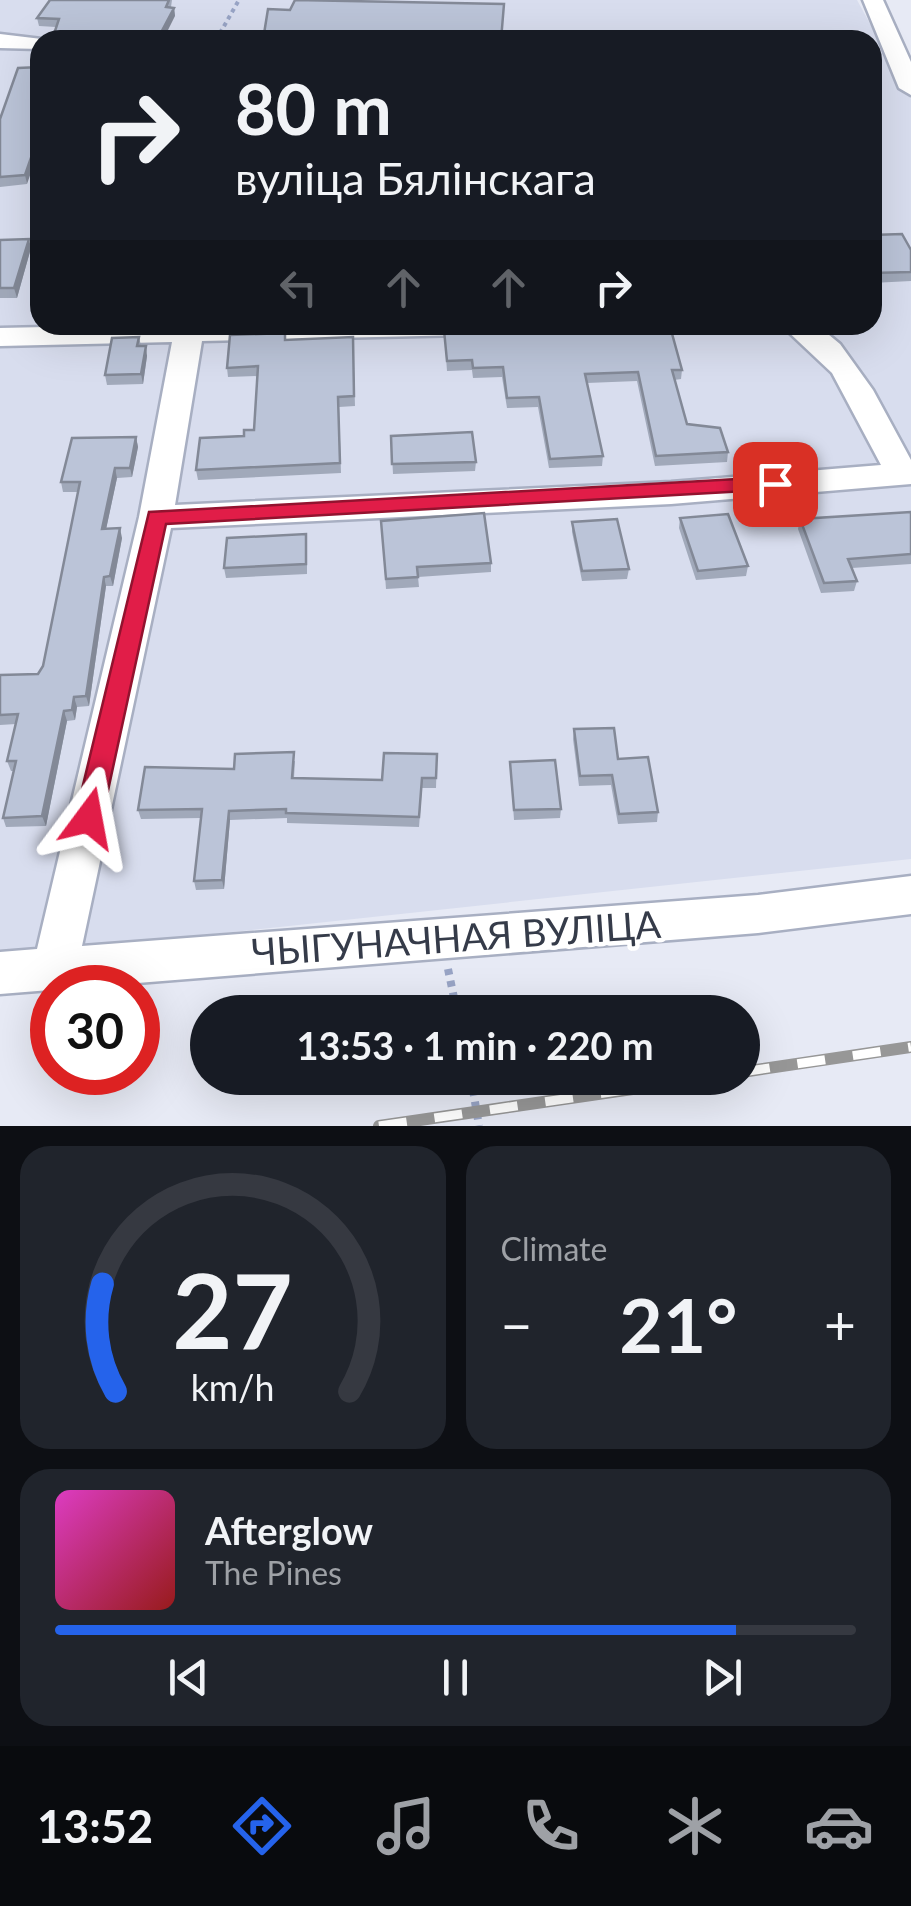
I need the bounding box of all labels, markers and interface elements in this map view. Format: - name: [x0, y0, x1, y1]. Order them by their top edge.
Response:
- text: 80 m: [235, 66, 392, 150]
- icon: right: [70, 70, 200, 200]
- text: вуліца Бялінскага: [235, 151, 596, 205]
- icon: left: [271, 260, 326, 315]
- icon: ahead: [376, 260, 431, 315]
- icon: ahead: [481, 260, 536, 315]
- icon: right: [586, 260, 641, 315]
- pin: [733, 442, 818, 527]
- icon: arrive: [748, 457, 803, 512]
- position arrow: [37, 766, 141, 870]
- street label: ЧЫГУНАЧНАЯ ВУЛІЦА: [250, 900, 663, 974]
- speed limit sign: 30: [30, 965, 160, 1095]
- text: 13:53 · 1 min · 220 m: [296, 1022, 654, 1068]
- text: Climate: [501, 1229, 607, 1268]
- text: 27: [172, 1246, 293, 1371]
- text: 21°: [619, 1279, 737, 1369]
- text: −: [501, 1291, 532, 1357]
- text: +: [824, 1291, 856, 1357]
- text: km/h: [191, 1366, 275, 1409]
- text: Afterglow: [205, 1507, 373, 1553]
- text: The Pines: [205, 1553, 342, 1592]
- icon: previous: [161, 1650, 216, 1705]
- icon: pause: [428, 1650, 483, 1705]
- icon: next: [695, 1650, 750, 1705]
- icon: directions: [227, 1791, 297, 1861]
- icon: music: [371, 1791, 441, 1861]
- icon: phone: [516, 1791, 586, 1861]
- icon: climate: [660, 1791, 730, 1861]
- icon: car: [804, 1791, 874, 1861]
- text: 13:52: [37, 1799, 153, 1853]

